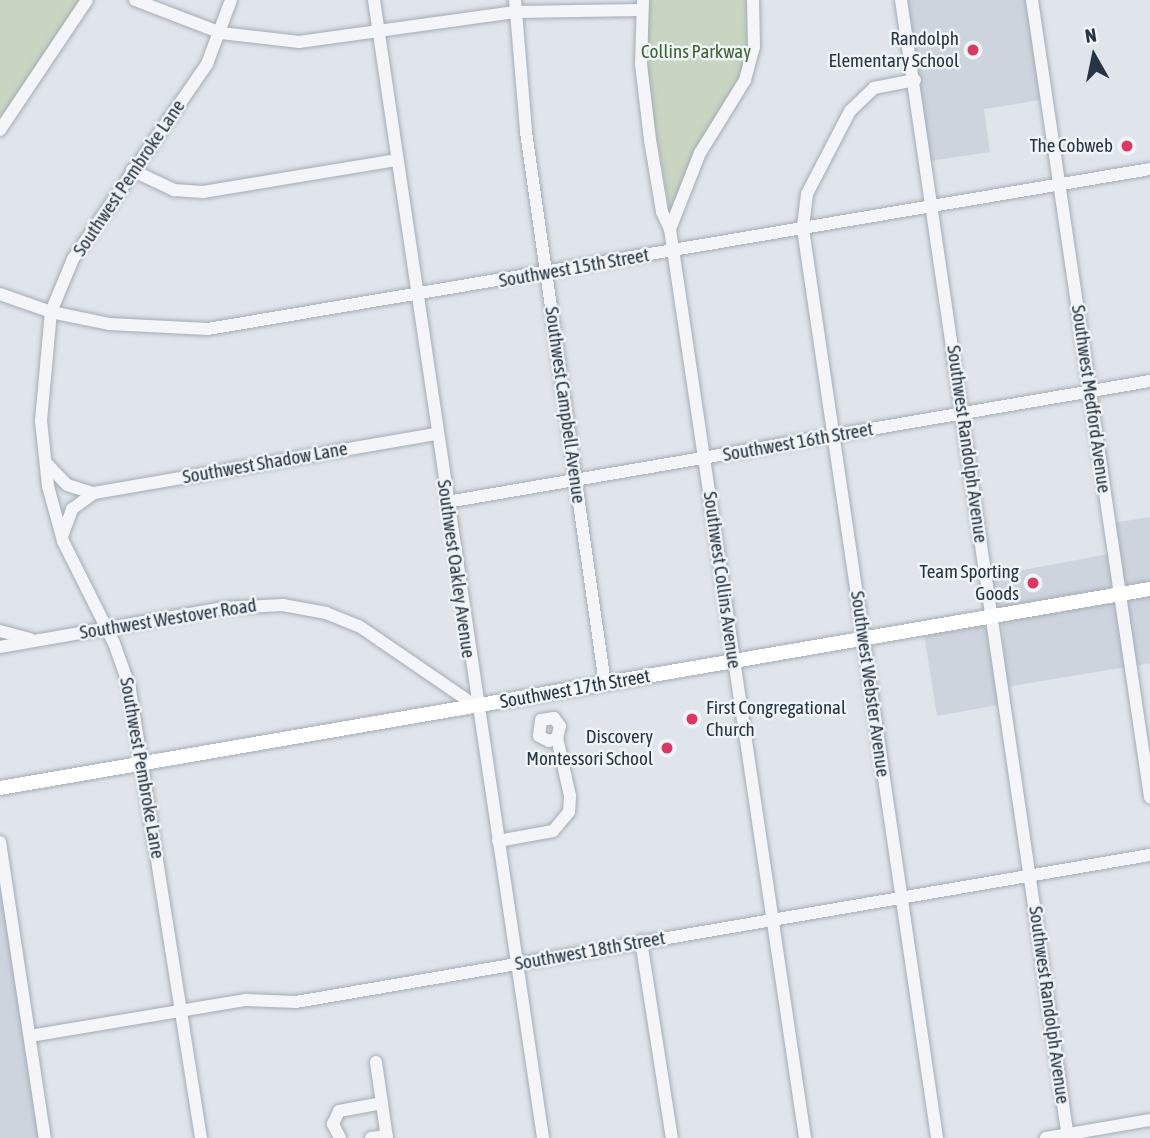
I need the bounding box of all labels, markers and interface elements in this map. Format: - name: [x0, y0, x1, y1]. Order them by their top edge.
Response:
- north arrow: [1059, 21, 1129, 91]
- text: N: [1083, 24, 1098, 47]
- place label: Randolph Elementary School: [828, 28, 959, 72]
- park label: Collins Parkway: [641, 41, 751, 63]
- marker: Randolph Elementary School: [965, 42, 981, 58]
- street label: Southwest Pembroke Lane: [68, 96, 190, 260]
- place label: The Cobweb: [1030, 135, 1113, 157]
- marker: The Cobweb: [1119, 138, 1135, 154]
- street label: Southwest 15th Street: [497, 244, 651, 292]
- street label: Southwest Medford Avenue: [1067, 304, 1115, 494]
- street label: Southwest Campbell Avenue: [540, 305, 590, 505]
- street label: Southwest Randolph Avenue: [942, 344, 992, 544]
- street label: Southwest 16th Street: [721, 418, 875, 466]
- street label: Southwest Shadow Lane: [181, 437, 349, 489]
- street label: Southwest Oakley Avenue: [432, 478, 480, 660]
- street label: Southwest Collins Avenue: [698, 490, 746, 670]
- place label: Team Sporting Goods: [919, 561, 1019, 605]
- marker: Team Sporting Goods: [1025, 575, 1041, 591]
- street label: Southwest Webster Avenue: [846, 590, 894, 778]
- street label: Southwest Westover Road: [78, 594, 258, 644]
- street label: Southwest 17th Street: [498, 665, 652, 713]
- street label: Southwest Pembroke Lane: [115, 676, 169, 860]
- place label: First Congregational Church: [706, 697, 846, 741]
- marker: First Congregational Church: [684, 711, 700, 727]
- place label: Discovery Montessori School: [526, 726, 653, 770]
- marker: Discovery Montessori School: [659, 740, 675, 756]
- street label: Southwest Randolph Avenue: [1024, 905, 1074, 1105]
- street label: Southwest 18th Street: [513, 927, 667, 975]

